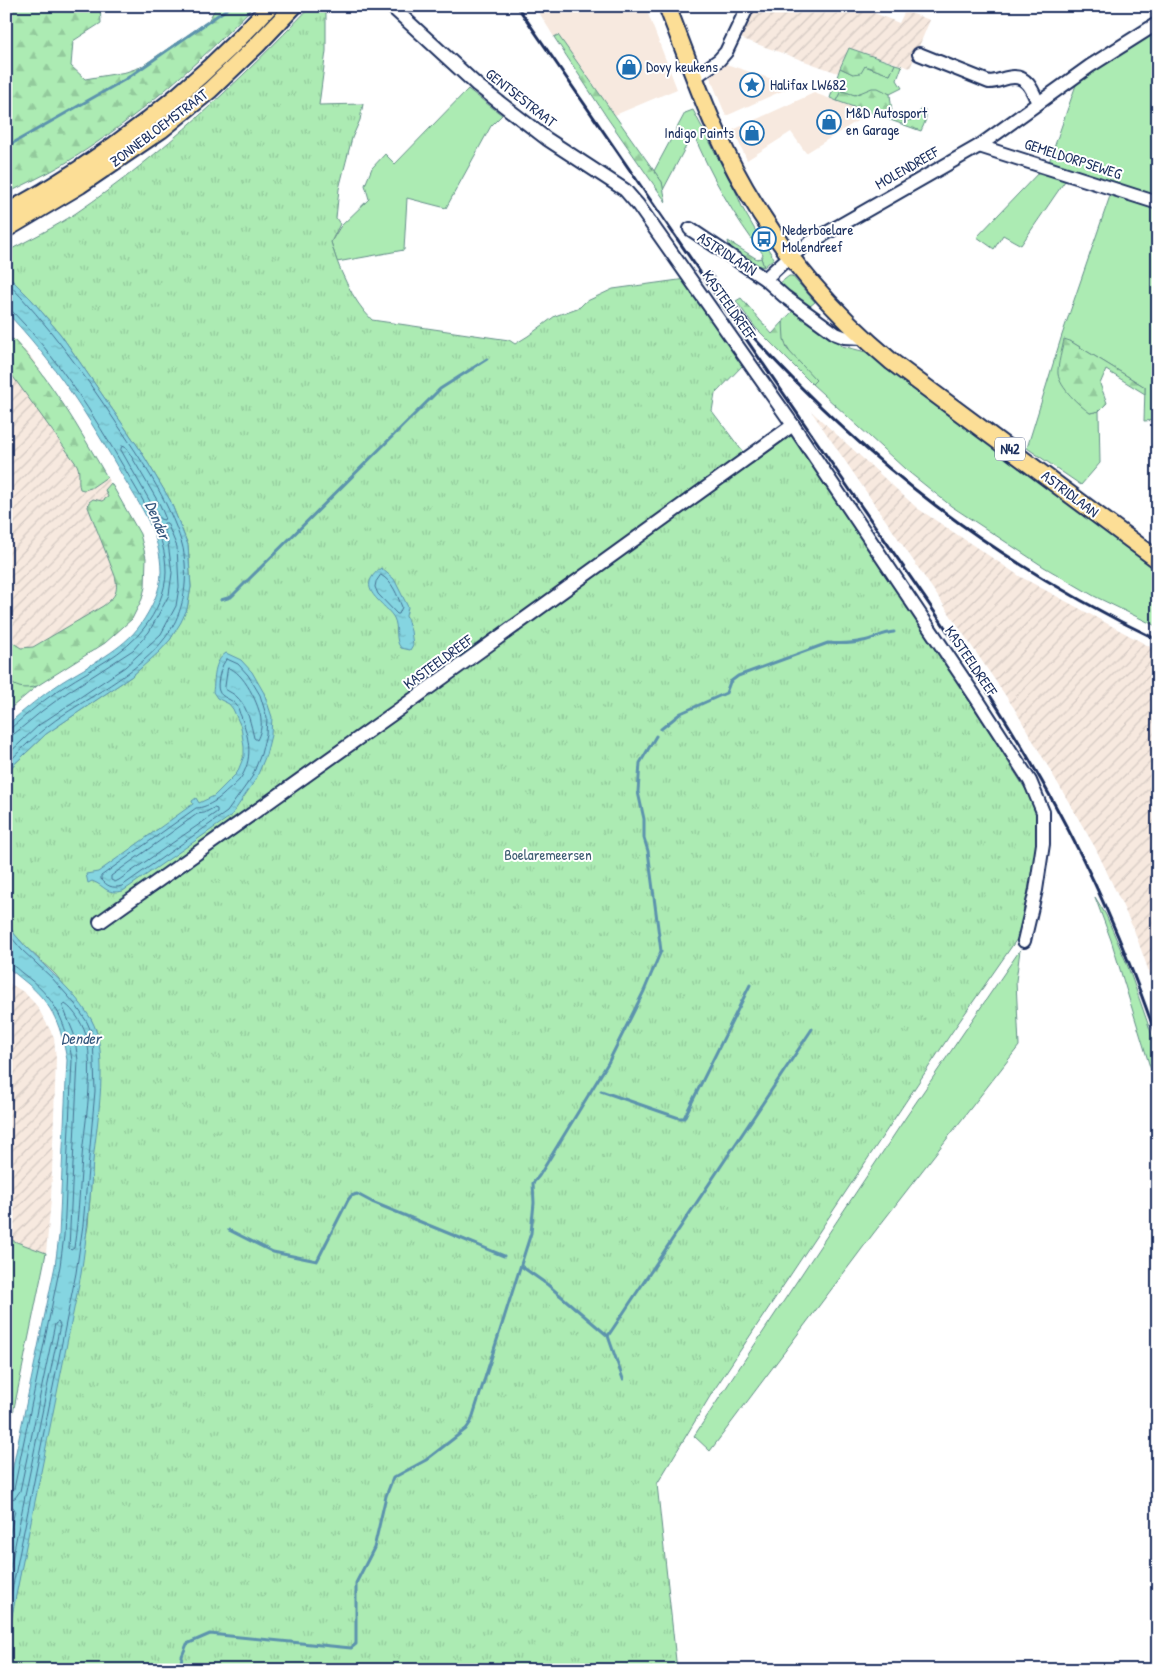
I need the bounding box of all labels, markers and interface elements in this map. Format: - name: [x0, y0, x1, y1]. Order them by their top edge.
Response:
- shop icon: Dovy keukens: [616, 54, 642, 80]
- place label: Dovy keukens: [646, 56, 718, 77]
- street label: GENTSESTRAAT: [481, 63, 562, 133]
- place icon: Halifax LW682: [739, 72, 765, 98]
- place label: Halifax LW682: [770, 74, 846, 95]
- street label: ZONNEBLOEMSTRAAT: [105, 83, 213, 171]
- place label: M&D Autosport en Garage: [846, 102, 928, 140]
- shop icon: M&D Autosport en Garage: [816, 109, 842, 135]
- shop icon: Indigo Paints: [739, 120, 765, 146]
- place label: Indigo Paints: [664, 122, 734, 143]
- street label: GEMELDORPSEWEG: [1022, 133, 1125, 184]
- street label: MOLENDREEF: [871, 141, 943, 194]
- place label: Nederboelare Molendreef: [782, 219, 853, 257]
- bus stop icon: Nederboelare Molendreef: [751, 226, 777, 252]
- street label: ASTRIDLAAN: [694, 227, 761, 281]
- street label: KASTEELDREEF: [698, 266, 761, 344]
- road number: N42: [995, 438, 1025, 460]
- street label: ASTRIDLAAN: [1037, 465, 1103, 522]
- water label: Dender: [140, 497, 177, 544]
- street label: KASTEELDREEF: [940, 621, 1003, 700]
- street label: KASTEELDREEF: [399, 629, 477, 694]
- park label: Boelaremeersen: [504, 844, 592, 865]
- water label: Dender: [61, 1027, 103, 1049]

